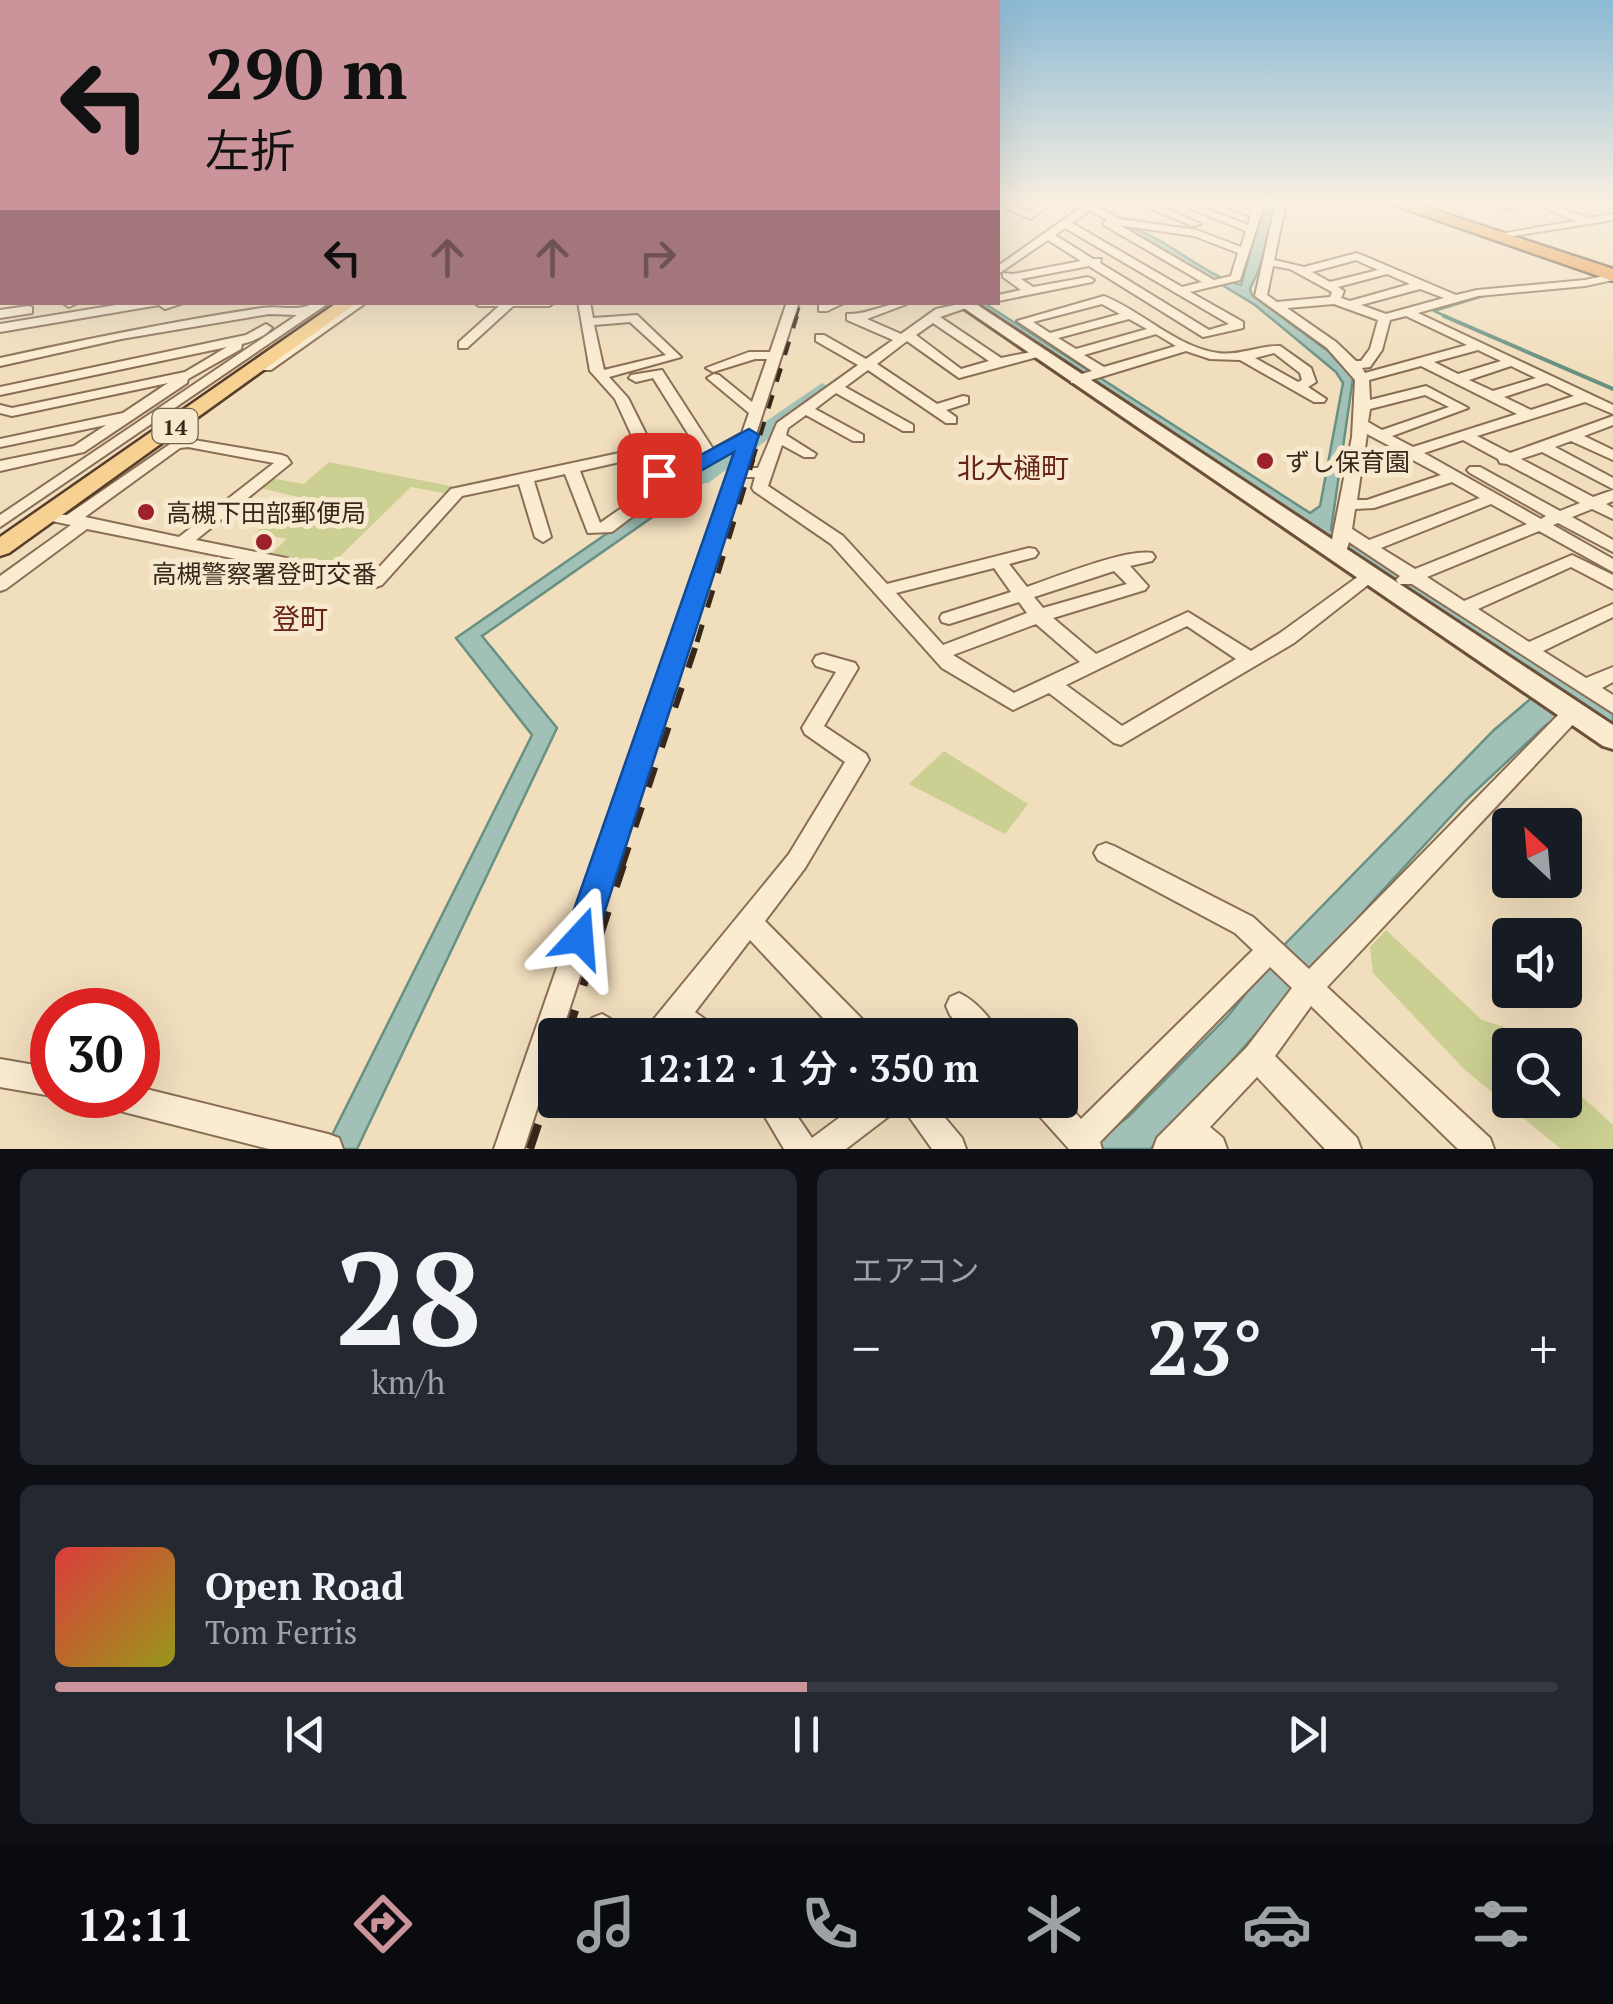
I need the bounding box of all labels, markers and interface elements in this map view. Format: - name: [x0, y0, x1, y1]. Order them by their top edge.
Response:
- text: 290 m: [205, 26, 407, 119]
- icon: left: [40, 40, 170, 170]
- text: 左折: [205, 120, 295, 180]
- icon: left: [315, 230, 370, 285]
- icon: ahead: [420, 230, 475, 285]
- icon: ahead: [525, 230, 580, 285]
- icon: right: [630, 230, 685, 285]
- road number: 14: [152, 409, 198, 443]
- pin: [617, 433, 702, 518]
- place label: ずし保育園: [1285, 445, 1410, 478]
- icon: arrive: [632, 448, 687, 503]
- district label: 北大樋町: [957, 449, 1069, 486]
- marker: ずし保育園: [1254, 450, 1276, 472]
- place label: 高槻下田部郵便局: [166, 496, 366, 529]
- marker: 高槻下田部郵便局: [135, 501, 157, 523]
- marker: 高槻警察署登町交番: [253, 531, 275, 553]
- place label: 高槻警察署登町交番: [151, 557, 377, 590]
- district label: 登町: [272, 600, 328, 637]
- north arrow: [1492, 808, 1582, 898]
- map controls: [1492, 808, 1582, 1118]
- position arrow: [528, 886, 632, 990]
- button: sound: [1492, 918, 1582, 1008]
- speed limit sign: 30: [30, 988, 160, 1118]
- button: search: [1492, 1028, 1582, 1118]
- text: 12:12 · 1 分 · 350 m: [637, 1043, 979, 1093]
- text: 28: [335, 1210, 482, 1382]
- text: エアコン: [852, 1249, 980, 1291]
- text: 23°: [1147, 1297, 1263, 1396]
- text: −: [852, 1311, 881, 1384]
- text: +: [1529, 1311, 1558, 1384]
- text: km/h: [371, 1361, 445, 1403]
- text: Open Road: [205, 1561, 404, 1611]
- text: Tom Ferris: [205, 1611, 357, 1653]
- icon: previous: [278, 1707, 333, 1762]
- icon: pause: [779, 1707, 834, 1762]
- icon: next: [1280, 1707, 1335, 1762]
- icon: directions: [348, 1889, 418, 1959]
- icon: music: [571, 1889, 641, 1959]
- icon: phone: [795, 1889, 865, 1959]
- icon: climate: [1019, 1889, 1089, 1959]
- icon: car: [1242, 1889, 1312, 1959]
- icon: filters: [1466, 1889, 1536, 1959]
- text: 12:11: [77, 1894, 194, 1954]

